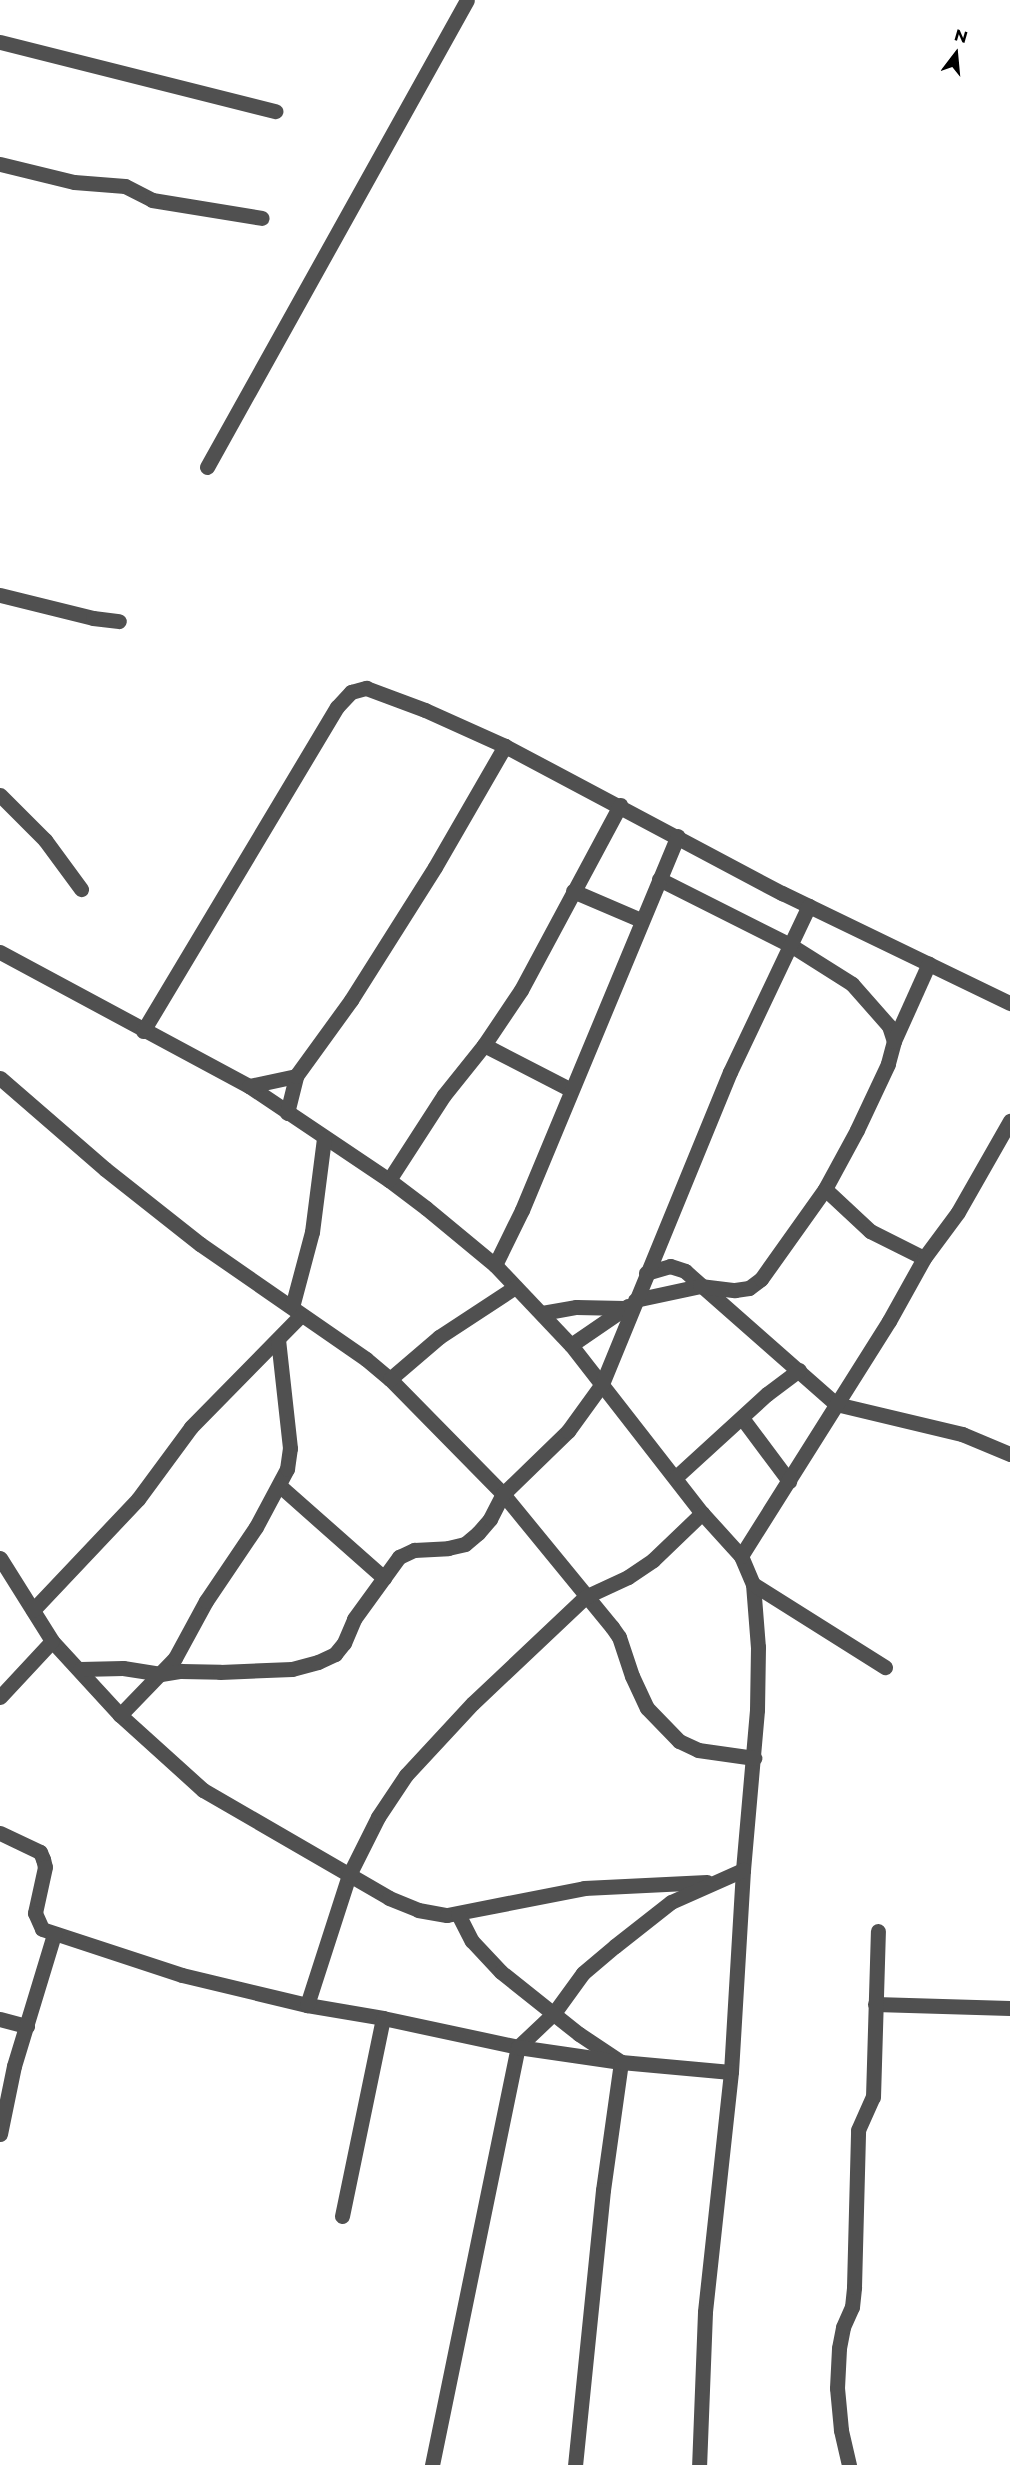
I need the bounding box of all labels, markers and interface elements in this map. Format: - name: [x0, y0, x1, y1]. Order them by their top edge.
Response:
- north arrow: [926, 24, 986, 84]
- text: N: [952, 25, 970, 47]

